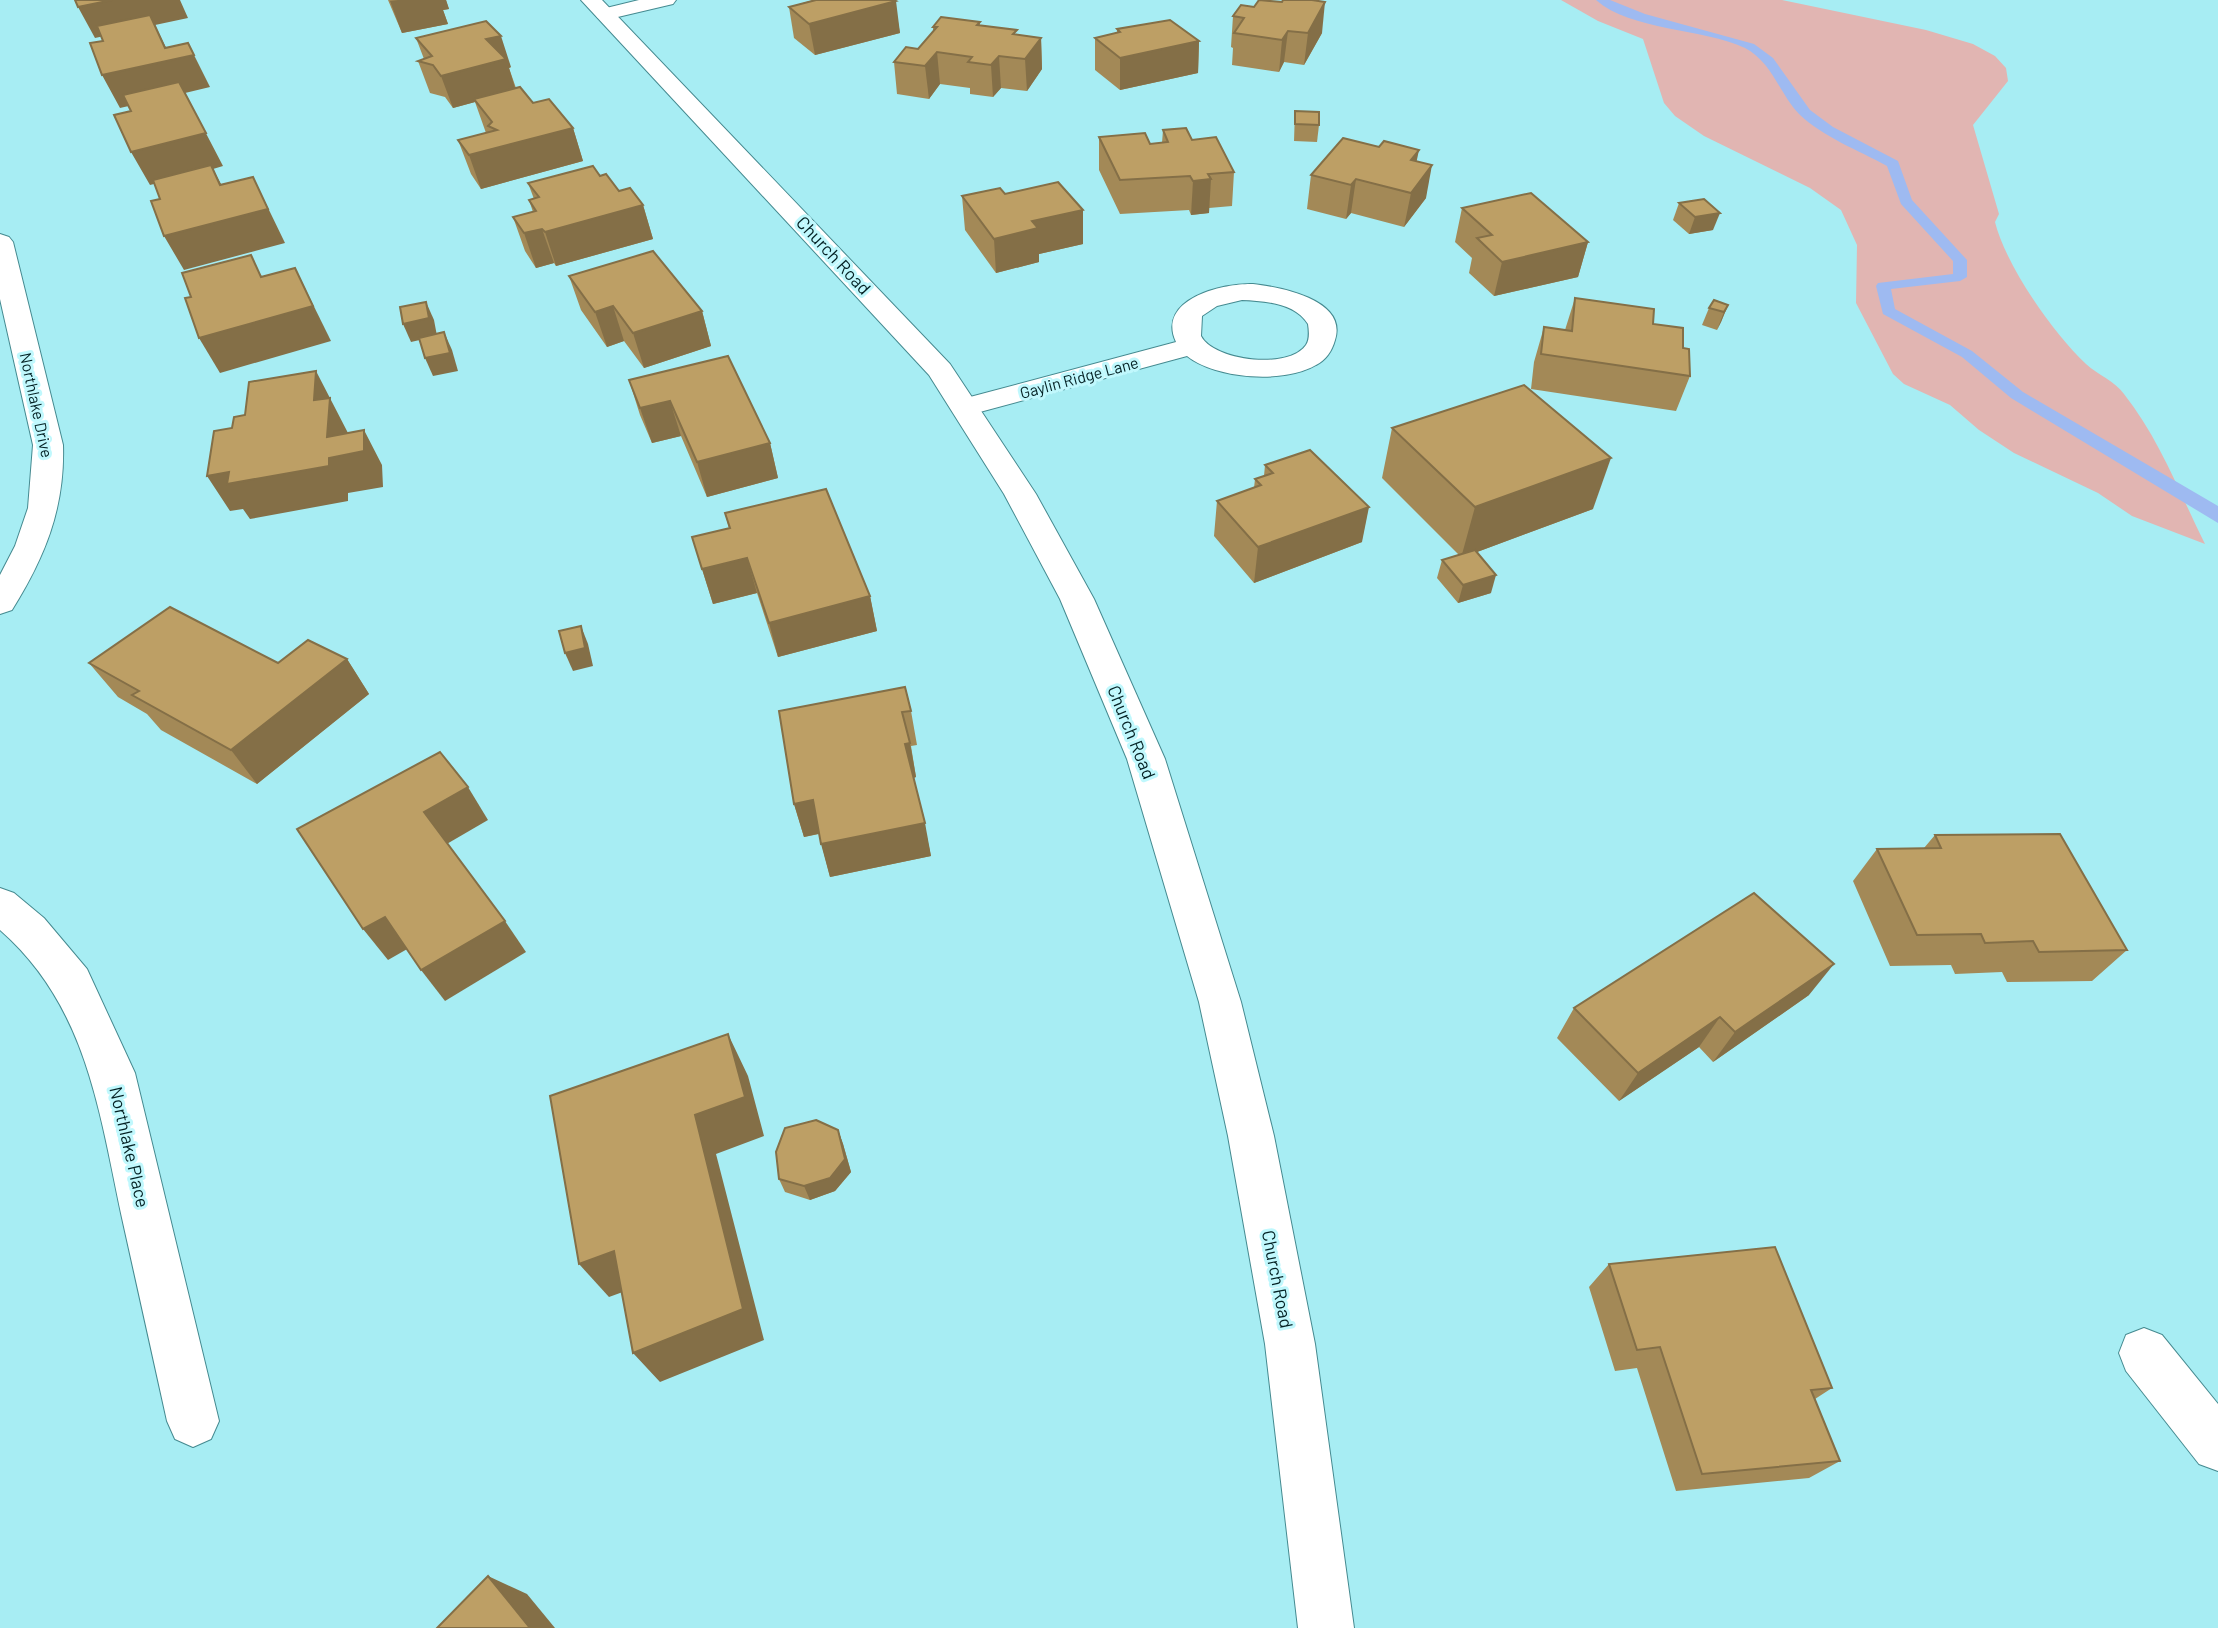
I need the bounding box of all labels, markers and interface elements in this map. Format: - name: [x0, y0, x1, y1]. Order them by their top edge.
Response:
- street label: Church Road: [792, 211, 876, 299]
- street label: Northlake Drive: [17, 351, 57, 459]
- street label: Gaylin Ridge Lane: [1018, 352, 1140, 402]
- street label: Church Road: [1103, 682, 1161, 782]
- street label: Northlake Place: [105, 1085, 155, 1209]
- street label: Church Road: [1258, 1228, 1298, 1330]

